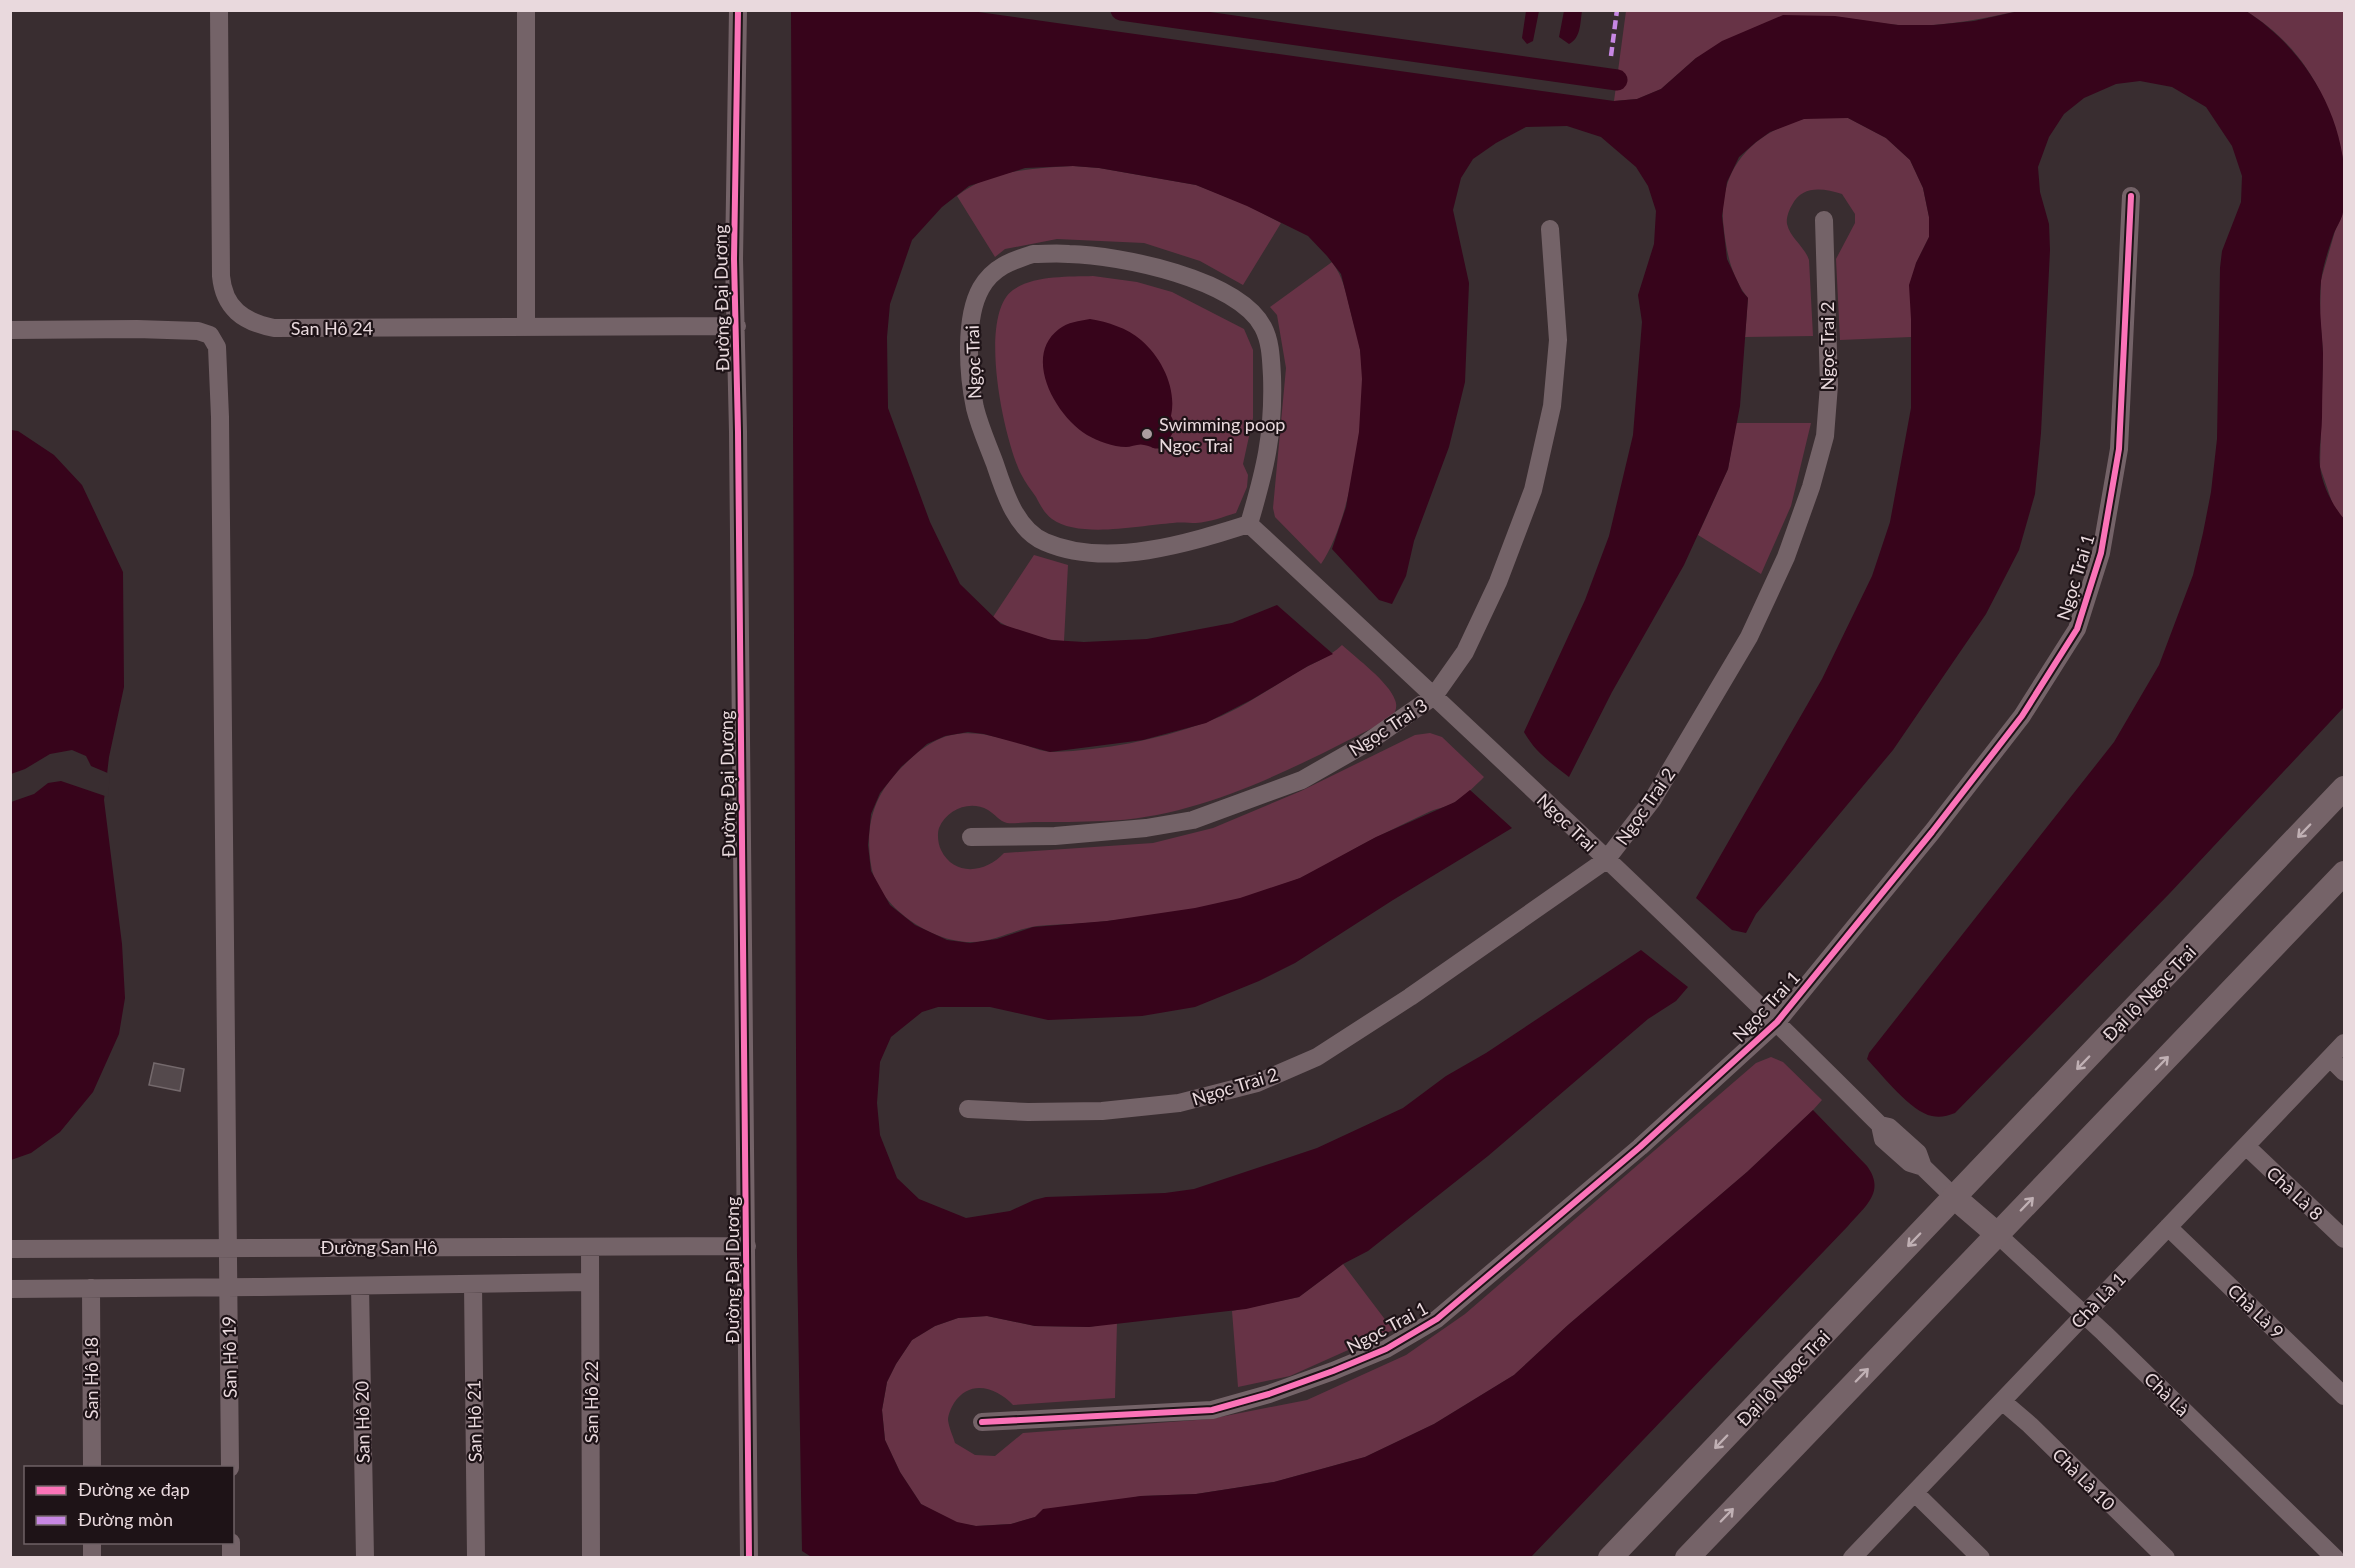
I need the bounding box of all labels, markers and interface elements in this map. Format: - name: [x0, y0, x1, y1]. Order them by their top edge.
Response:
- street label: Đường Đại Dương: [709, 224, 733, 372]
- street label: Ngọc Trai 2: [1816, 302, 1838, 390]
- street label: San Hô 24: [291, 317, 373, 339]
- street label: Ngọc Trai: [961, 325, 985, 399]
- place label: Swimming poop Ngọc Trai: [1159, 413, 1285, 456]
- marker: Swimming poop Ngọc Trai: [1140, 427, 1154, 441]
- street label: Ngọc Trai 1: [2051, 531, 2099, 623]
- street label: Ngọc Trai 3: [1345, 694, 1431, 760]
- street label: Đường Đại Dương: [715, 710, 739, 858]
- street label: Ngọc Trai 2: [1610, 763, 1680, 849]
- street label: Ngọc Trai: [1533, 788, 1601, 856]
- one-way arrow: [2297, 823, 2311, 838]
- street label: Đại lộ Ngọc Trai: [2098, 941, 2200, 1045]
- street label: Ngọc Trai 1: [1728, 966, 1804, 1046]
- one-way arrow: [2076, 1055, 2090, 1070]
- one-way arrow: [2155, 1056, 2169, 1071]
- street label: Ngọc Trai 2: [1189, 1062, 1281, 1110]
- street label: Chà Là 8: [2262, 1161, 2328, 1225]
- one-way arrow: [2019, 1196, 2034, 1211]
- street label: Đường Đại Dương: [721, 1197, 743, 1343]
- one-way arrow: [1907, 1233, 1921, 1248]
- street label: Đường San Hô: [321, 1236, 437, 1258]
- street label: Chà Là 1: [2066, 1268, 2130, 1332]
- street label: Chà Là 9: [2224, 1279, 2288, 1343]
- street label: Ngọc Trai 1: [1343, 1296, 1431, 1358]
- street label: San Hô 19: [217, 1316, 241, 1398]
- street label: Đại lộ Ngọc Trai: [1732, 1326, 1834, 1430]
- street label: San Hô 18: [80, 1337, 102, 1419]
- street label: San Hô 22: [580, 1361, 602, 1443]
- one-way arrow: [1855, 1367, 1870, 1382]
- street label: Chà Là: [2140, 1367, 2194, 1421]
- street label: San Hô 21: [462, 1380, 486, 1462]
- street label: San Hô 20: [350, 1381, 374, 1463]
- one-way arrow: [1714, 1434, 1728, 1449]
- street label: Chà Là 10: [2048, 1443, 2120, 1515]
- legend: [24, 1466, 234, 1544]
- text: Đường xe đạp: [78, 1478, 190, 1500]
- text: Đường mòn: [78, 1508, 173, 1530]
- one-way arrow: [1720, 1508, 1735, 1523]

